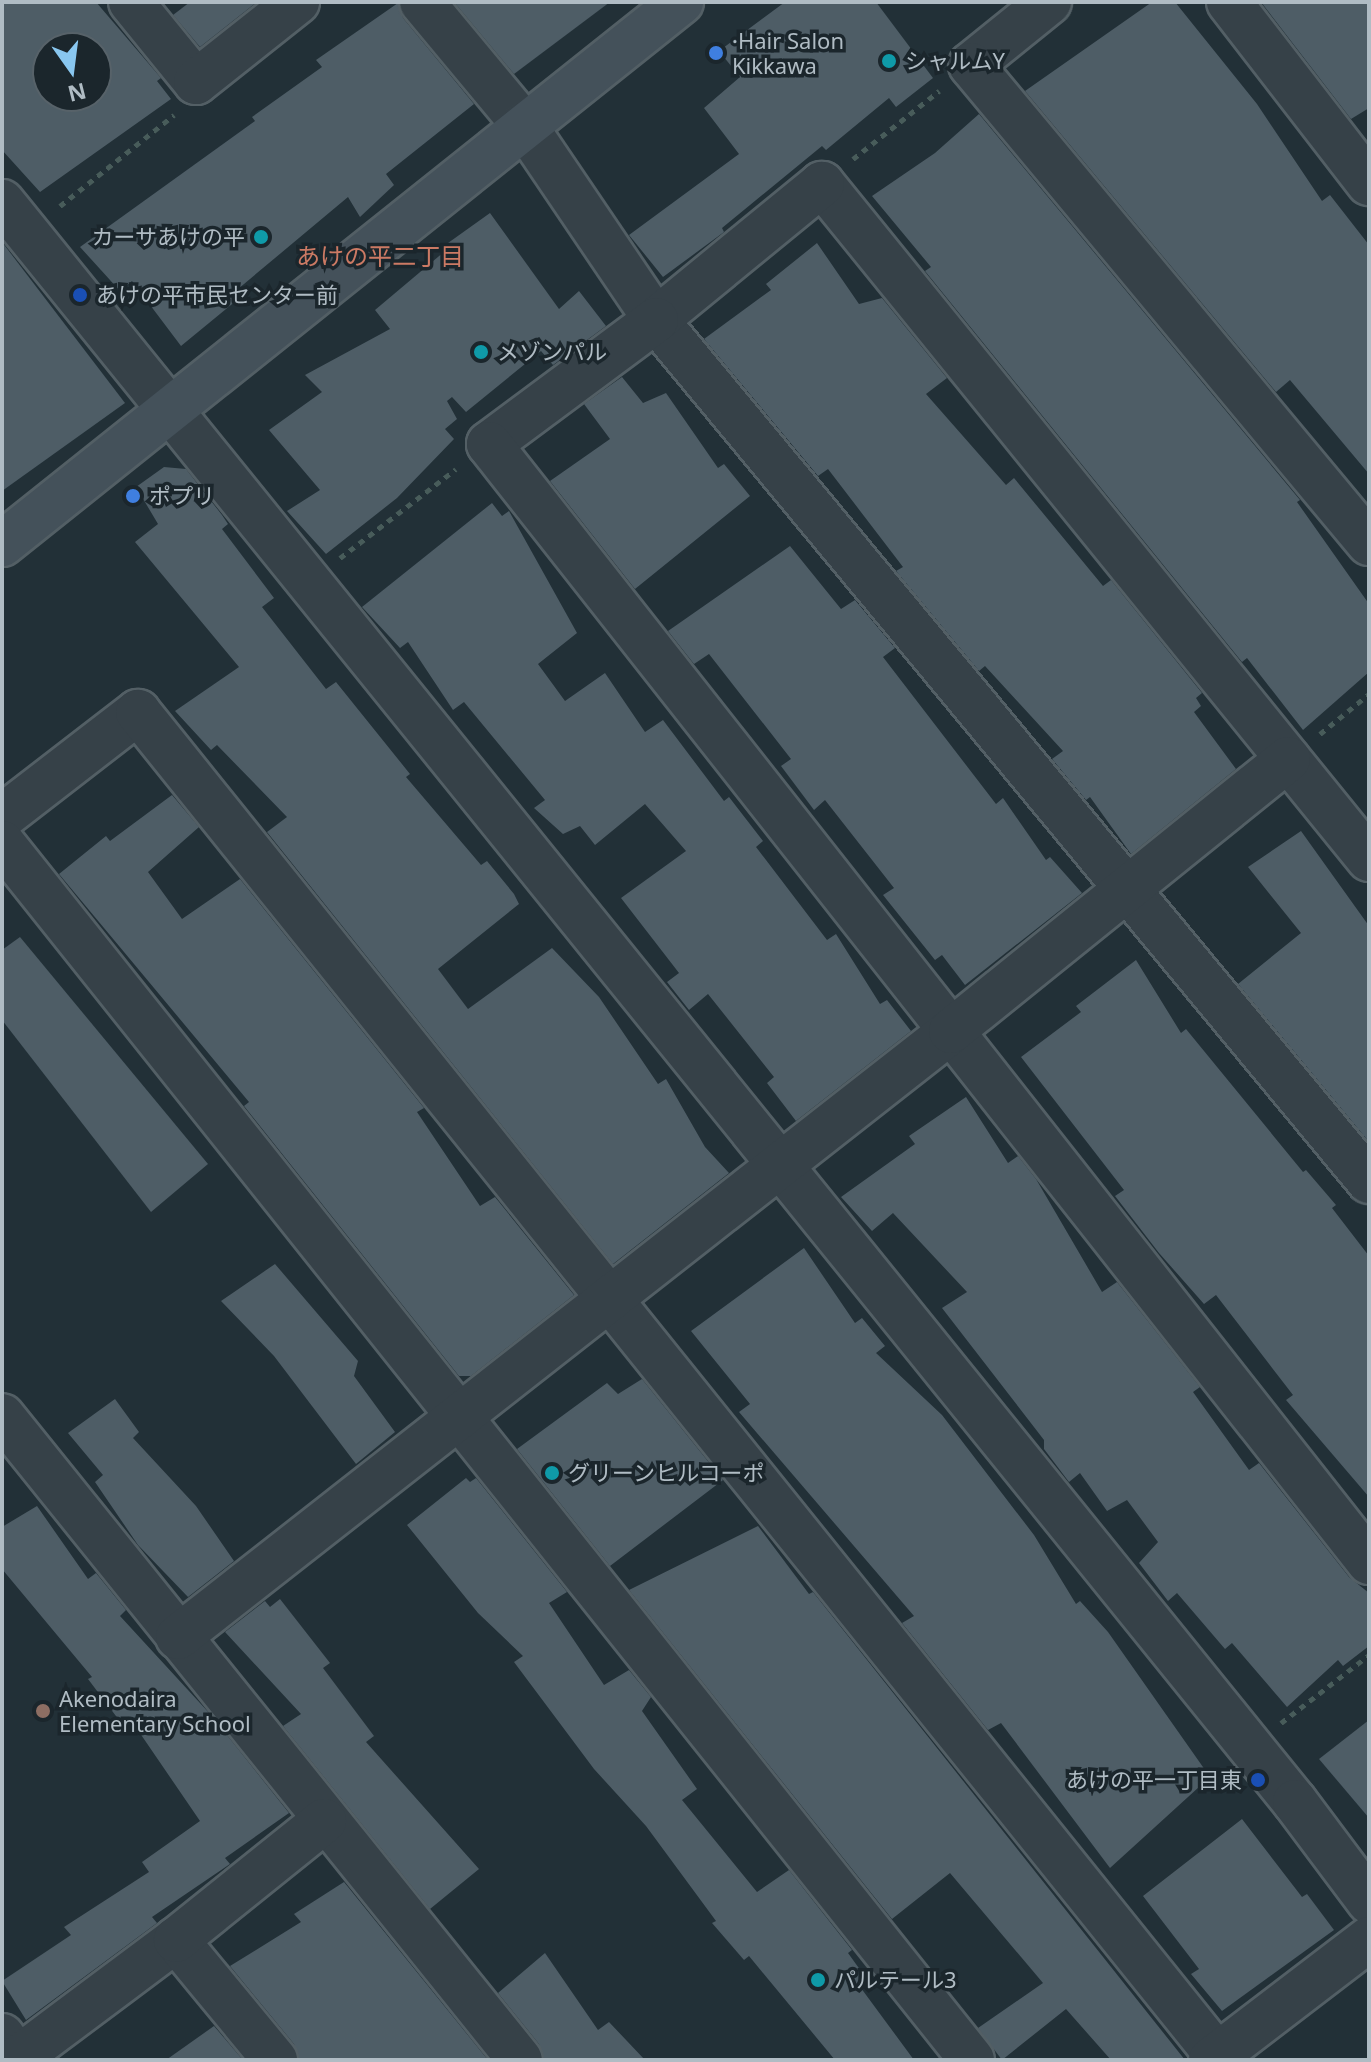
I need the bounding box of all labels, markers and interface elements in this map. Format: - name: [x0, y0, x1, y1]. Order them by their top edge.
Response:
- place label: ·Hair Salon Kikkawa: [732, 27, 844, 78]
- north arrow: [32, 32, 112, 112]
- marker: ·Hair Salon Kikkawa: [707, 44, 725, 62]
- place label: シャルムY: [905, 48, 1005, 74]
- marker: シャルムY: [880, 52, 898, 70]
- text: N: [65, 77, 90, 110]
- place label: カーサあけの平: [91, 224, 245, 250]
- marker: カーサあけの平: [252, 228, 270, 246]
- district label: あけの平二丁目: [296, 242, 464, 270]
- place label: あけの平市民センター前: [96, 282, 338, 308]
- marker: あけの平市民センター前: [71, 286, 89, 304]
- place label: メゾンパル: [497, 339, 607, 365]
- marker: メゾンパル: [472, 343, 490, 361]
- place label: ポプリ: [149, 483, 215, 509]
- marker: ポプリ: [124, 487, 142, 505]
- place label: グリーンヒルコーポ: [568, 1460, 766, 1486]
- marker: グリーンヒルコーポ: [543, 1464, 561, 1482]
- place label: Akenodaira Elementary School: [59, 1685, 251, 1736]
- marker: Akenodaira Elementary School: [34, 1702, 52, 1720]
- place label: あけの平一丁目東: [1066, 1767, 1242, 1793]
- marker: あけの平一丁目東: [1249, 1771, 1267, 1789]
- place label: パルテール3: [834, 1967, 957, 1993]
- marker: パルテール3: [809, 1971, 827, 1989]

